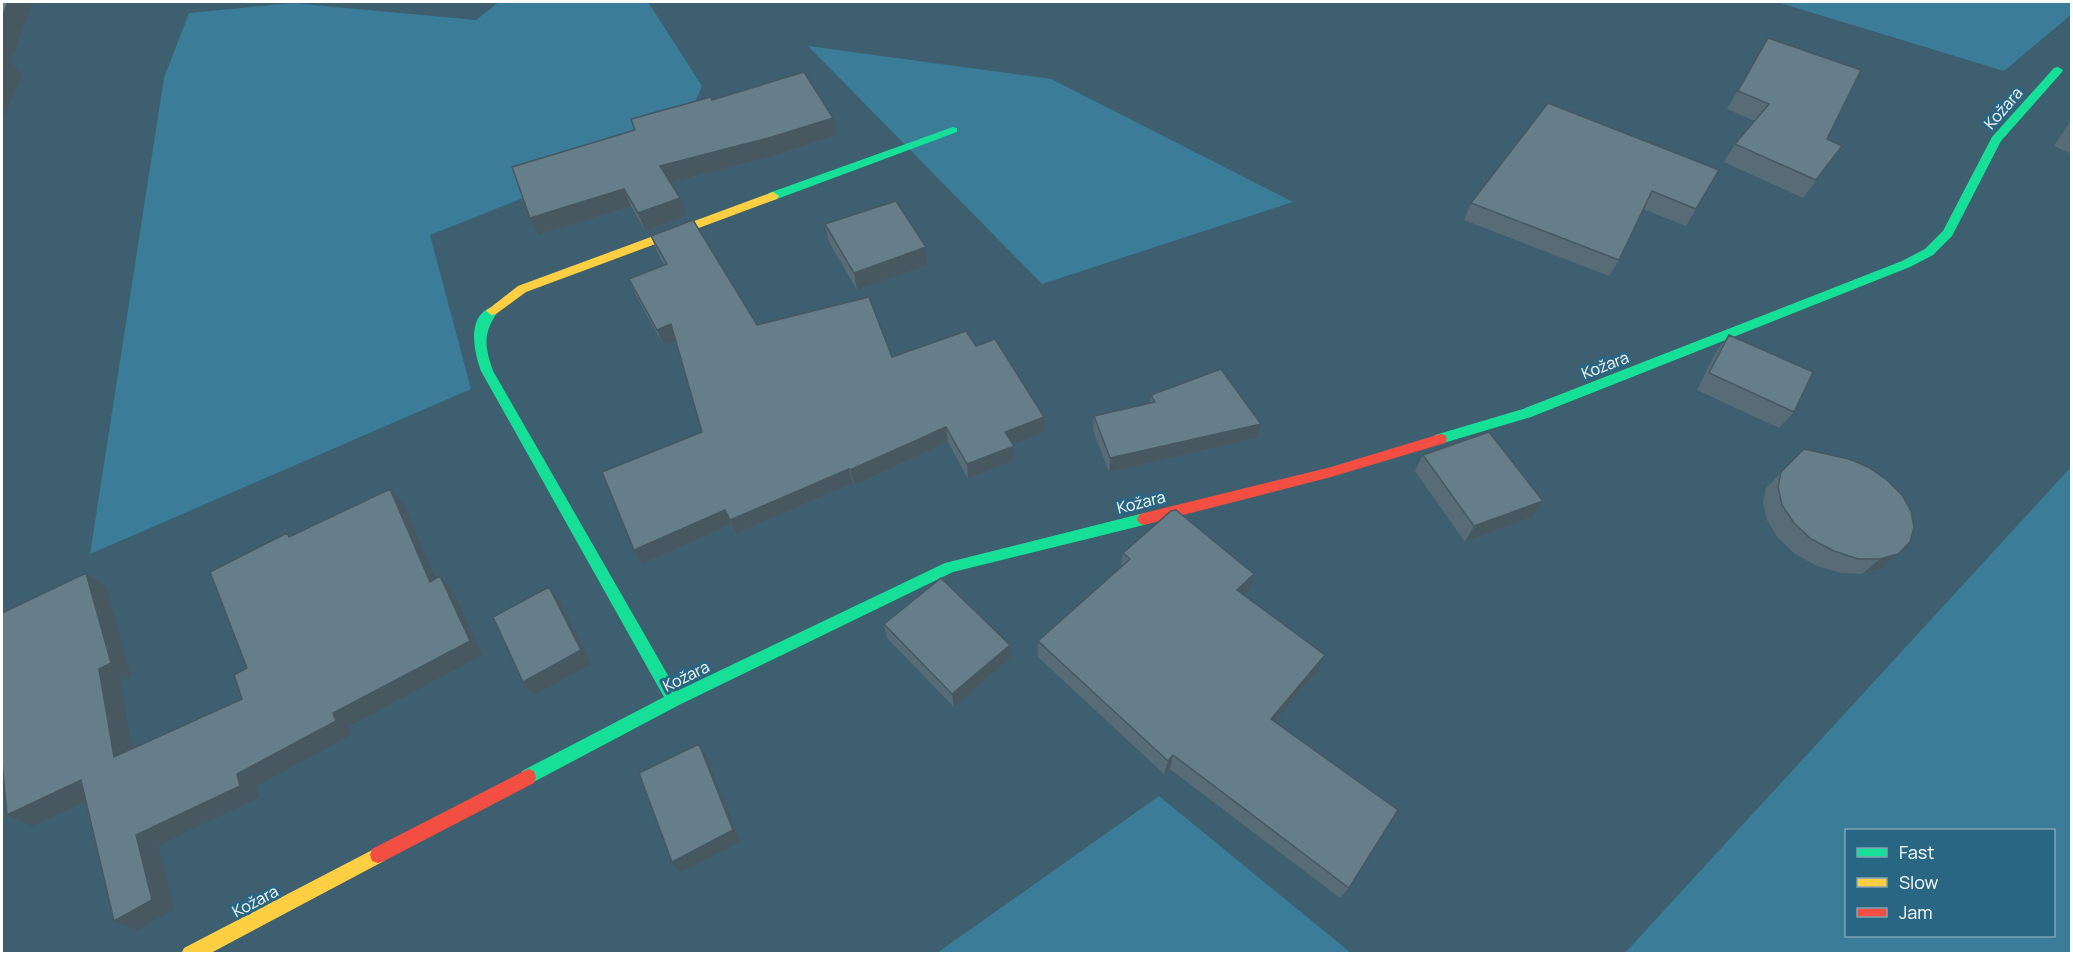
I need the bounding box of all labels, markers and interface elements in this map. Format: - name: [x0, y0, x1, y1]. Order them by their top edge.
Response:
- street label: Kožara: [1979, 82, 2027, 134]
- street label: Kožara: [1578, 346, 1632, 384]
- street label: Kožara: [1114, 485, 1168, 519]
- street label: Kožara: [659, 655, 713, 697]
- legend: [1845, 829, 2055, 937]
- text: Fast: [1899, 840, 1934, 864]
- text: Slow: [1899, 870, 1939, 894]
- street label: Kožara: [228, 880, 282, 922]
- text: Jam: [1899, 900, 1933, 924]

